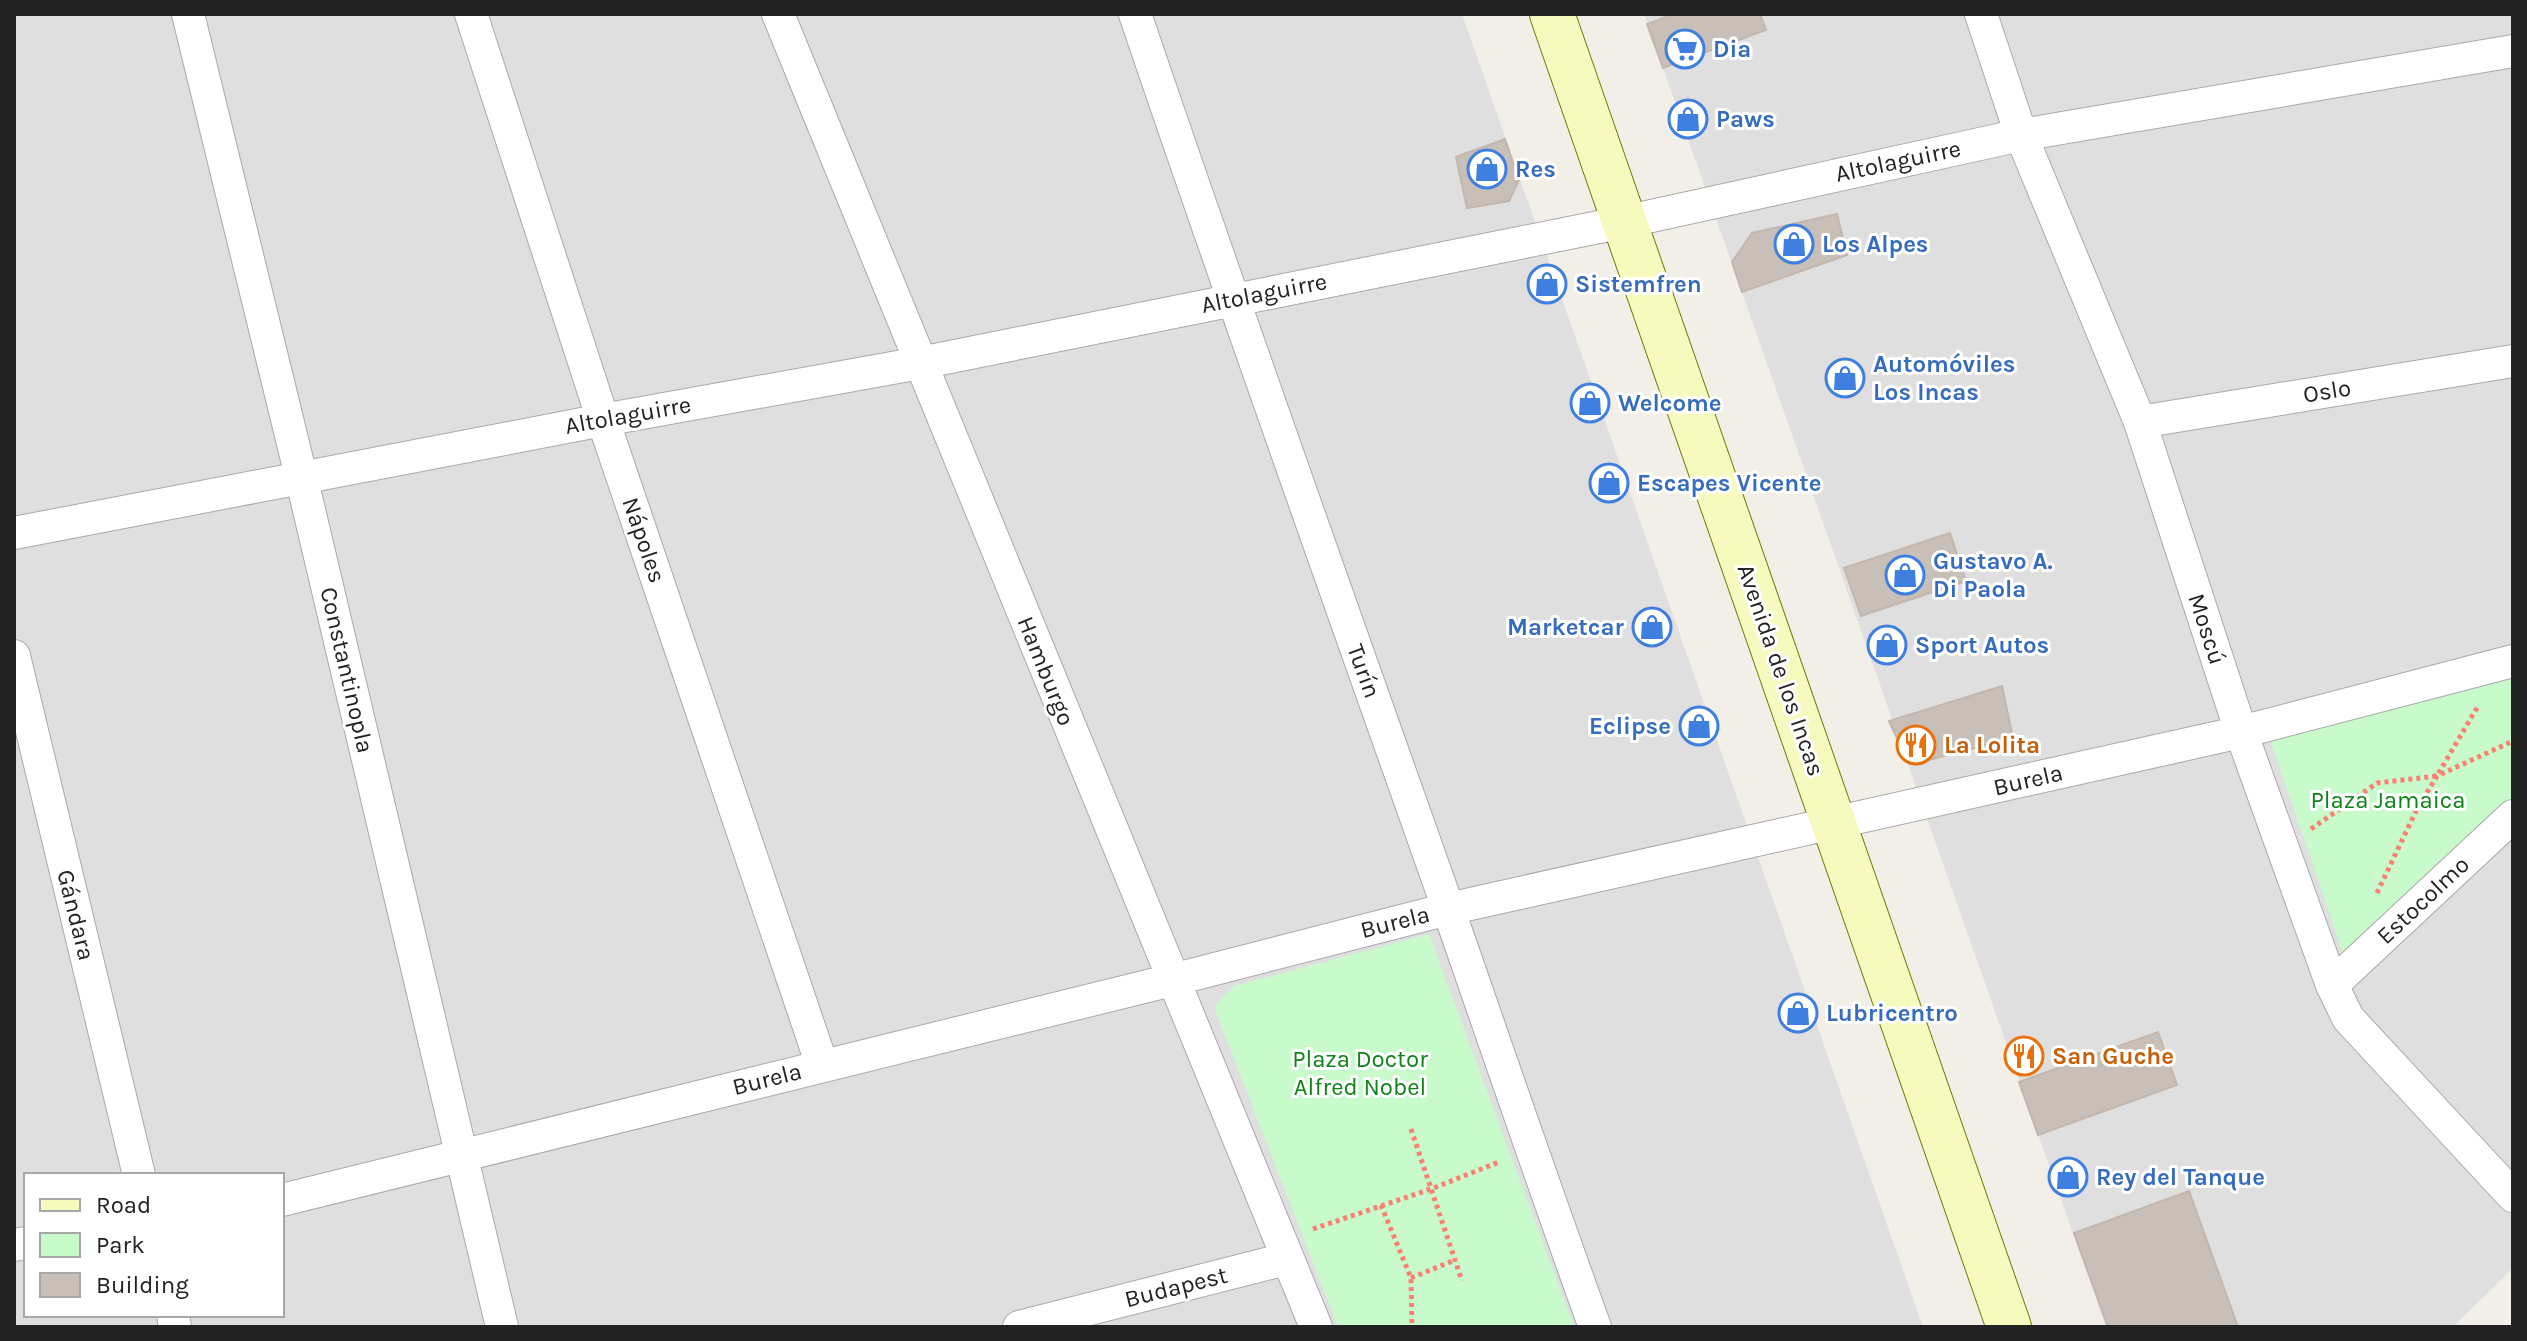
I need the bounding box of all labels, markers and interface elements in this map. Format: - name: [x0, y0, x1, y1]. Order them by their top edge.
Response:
- supermarket icon: Dia: [1664, 28, 1706, 70]
- place label: Dia: [1713, 35, 1751, 63]
- shop icon: Paws: [1667, 98, 1709, 140]
- place label: Paws: [1716, 105, 1775, 133]
- street label: Altolaguirre: [1833, 134, 1963, 188]
- shop icon: Res: [1466, 148, 1508, 190]
- place label: Res: [1515, 155, 1556, 183]
- shop icon: Los Alpes: [1773, 223, 1815, 265]
- place label: Los Alpes: [1822, 230, 1929, 258]
- shop icon: Sistemfren: [1526, 263, 1568, 305]
- street label: Altolaguirre: [1199, 267, 1329, 319]
- place label: Sistemfren: [1575, 270, 1702, 298]
- place label: Automóviles Los Incas: [1873, 350, 2016, 406]
- shop icon: Automóviles Los Incas: [1824, 357, 1866, 399]
- street label: Oslo: [2301, 373, 2353, 409]
- shop icon: Welcome: [1569, 382, 1611, 424]
- place label: Welcome: [1618, 389, 1722, 417]
- street label: Altolaguirre: [563, 390, 693, 440]
- shop icon: Escapes Vicente: [1588, 462, 1630, 504]
- place label: Escapes Vicente: [1637, 469, 1821, 497]
- street label: Nápoles: [616, 494, 672, 586]
- place label: Gustavo A. Di Paola: [1933, 547, 2053, 603]
- shop icon: Gustavo A. Di Paola: [1884, 554, 1926, 596]
- street label: Avenida de los Incas: [1732, 560, 1830, 780]
- street label: Constantinopla: [314, 584, 380, 756]
- street label: Moscú: [2182, 590, 2232, 668]
- shop icon: Marketcar: [1631, 606, 1673, 648]
- street label: Hamburgo: [1011, 612, 1081, 730]
- place label: Marketcar: [1507, 613, 1625, 641]
- shop icon: Sport Autos: [1866, 624, 1908, 666]
- place label: Sport Autos: [1915, 631, 2049, 659]
- street label: Turín: [1341, 640, 1387, 702]
- shop icon: Eclipse: [1678, 705, 1720, 747]
- place label: Eclipse: [1589, 712, 1671, 740]
- restaurant icon: La Lolita: [1895, 724, 1937, 766]
- place label: La Lolita: [1944, 731, 2040, 759]
- street label: Burela: [1991, 758, 2065, 802]
- park label: Plaza Jamaica: [2311, 786, 2465, 814]
- street label: Estocolmo: [2371, 850, 2475, 950]
- street label: Gándara: [51, 867, 101, 963]
- street label: Burela: [1357, 900, 1433, 944]
- shop icon: Lubricentro: [1777, 992, 1819, 1034]
- place label: Lubricentro: [1826, 999, 1958, 1027]
- restaurant icon: San Guche: [2003, 1035, 2045, 1077]
- place label: San Guche: [2052, 1042, 2174, 1070]
- park label: Plaza Doctor Alfred Nobel: [1292, 1045, 1428, 1101]
- street label: Burela: [729, 1057, 805, 1101]
- shop icon: Rey del Tanque: [2047, 1156, 2089, 1198]
- place label: Rey del Tanque: [2096, 1163, 2265, 1191]
- legend: [24, 1173, 284, 1317]
- text: Road: [96, 1191, 151, 1219]
- text: Park: [96, 1231, 145, 1259]
- street label: Budapest: [1122, 1261, 1230, 1313]
- text: Building: [96, 1271, 189, 1299]

